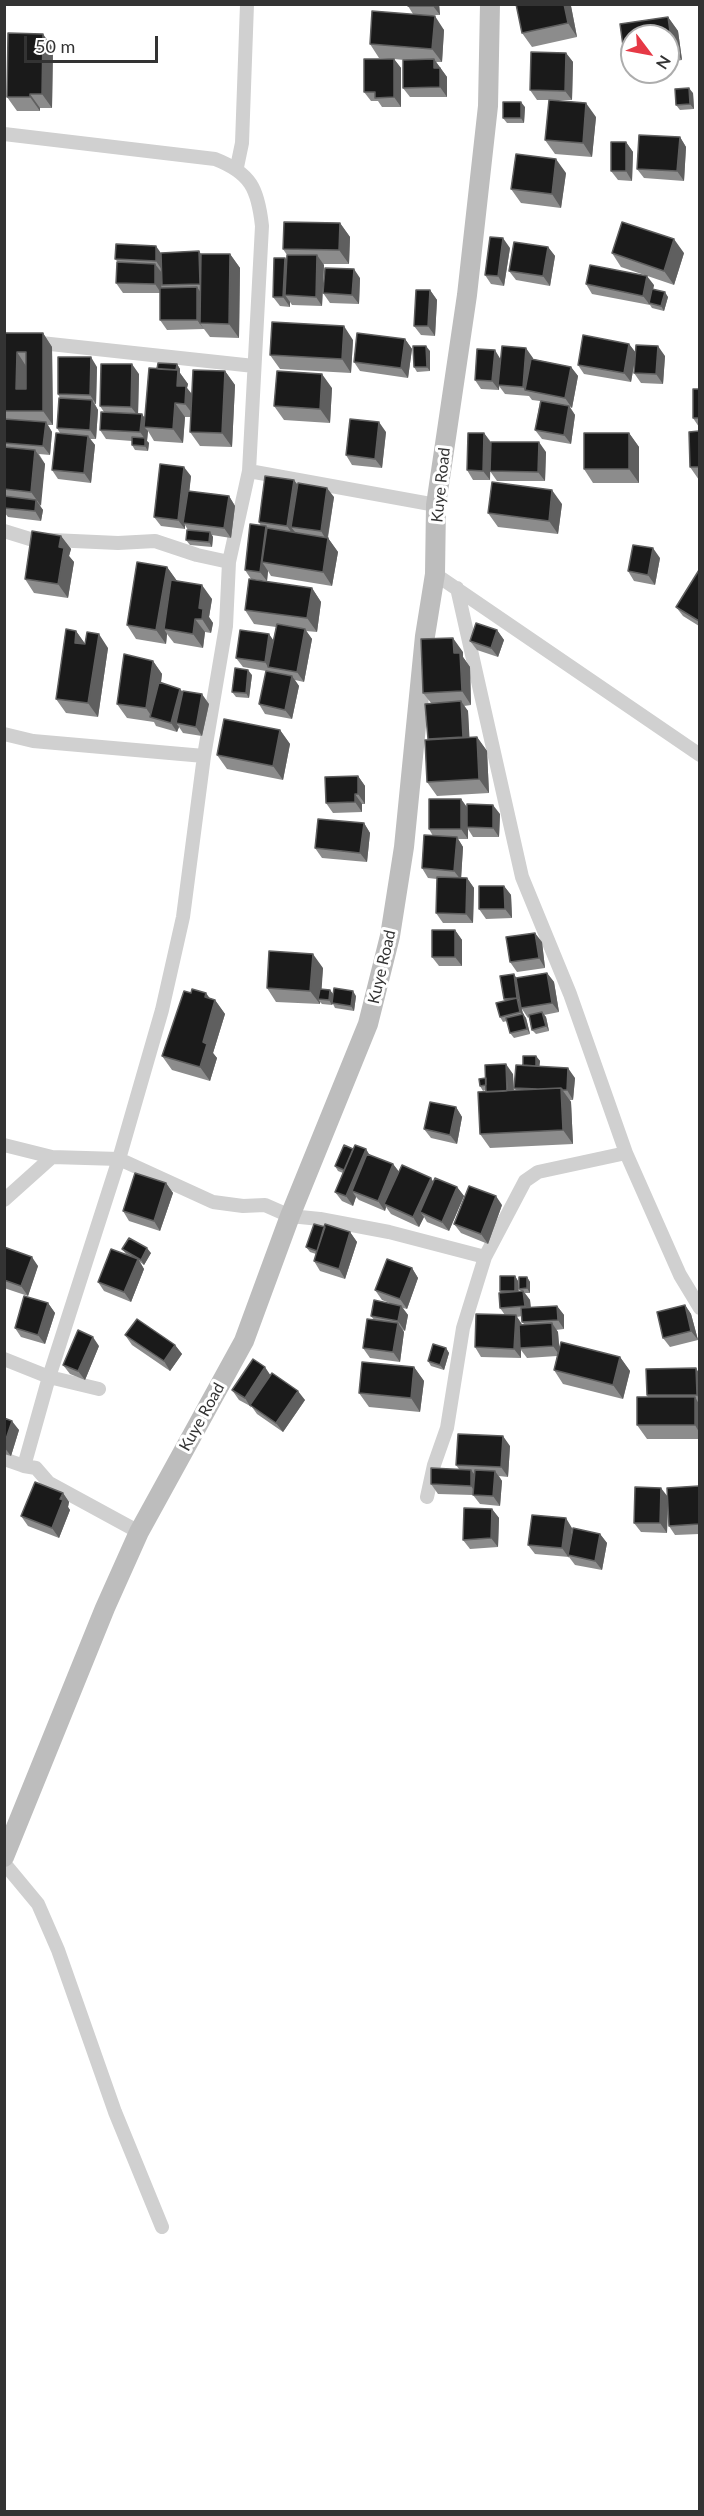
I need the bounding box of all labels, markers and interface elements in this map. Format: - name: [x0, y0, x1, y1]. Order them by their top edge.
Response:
- scale bar: [27, 24, 160, 62]
- north arrow: [620, 24, 680, 84]
- text: 50 m: [35, 35, 75, 57]
- text: N: [653, 52, 675, 73]
- street label: Kuye Road: [428, 447, 454, 523]
- street label: Kuye Road: [364, 928, 400, 1006]
- street label: Kuye Road: [175, 1379, 229, 1455]

